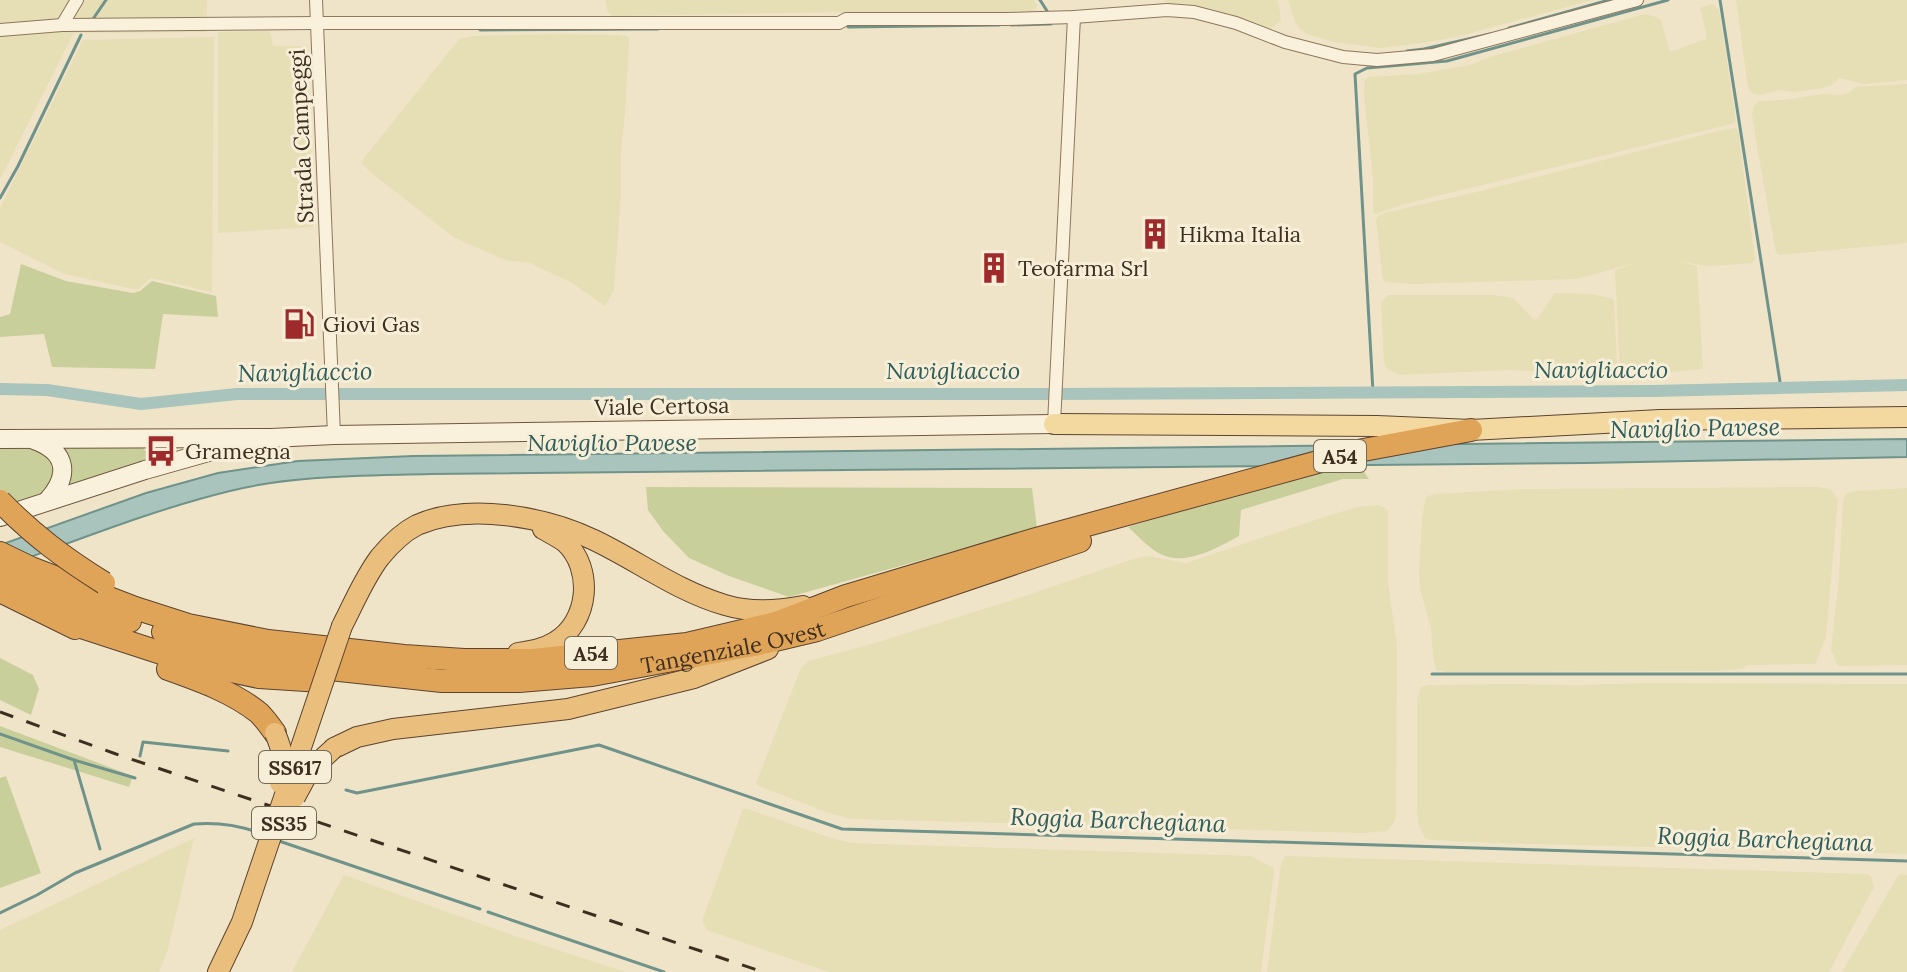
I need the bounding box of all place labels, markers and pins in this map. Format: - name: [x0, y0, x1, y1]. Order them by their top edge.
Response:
- building icon: Hikma Italia: [1138, 217, 1172, 251]
- place label: Hikma Italia: [1179, 220, 1301, 248]
- building icon: Teofarma Srl: [977, 251, 1011, 285]
- place label: Teofarma Srl: [1018, 254, 1148, 282]
- fuel station icon: Giovi Gas: [282, 307, 316, 341]
- place label: Giovi Gas: [323, 310, 420, 338]
- bus stop icon: Gramegna: [144, 434, 178, 468]
- place label: Gramegna: [185, 437, 291, 465]

